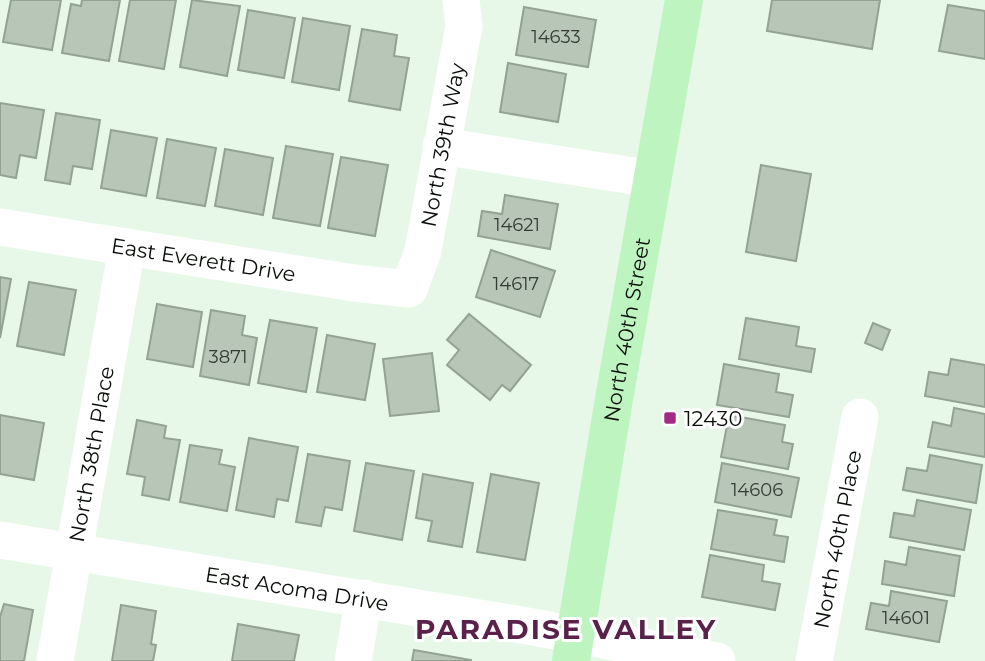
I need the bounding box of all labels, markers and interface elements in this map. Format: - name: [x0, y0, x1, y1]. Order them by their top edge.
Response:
- house number: 14633: [531, 26, 581, 48]
- street label: North 39th Way: [415, 61, 470, 229]
- house number: 14621: [494, 214, 540, 236]
- street label: East Everett Drive: [109, 232, 297, 286]
- street label: North 40th Street: [598, 235, 655, 424]
- house number: 14617: [493, 273, 539, 295]
- house number: 3871: [209, 346, 247, 368]
- street label: North 38th Place: [63, 364, 119, 544]
- place label: 12430: [684, 406, 742, 431]
- marker: 12430: [662, 410, 678, 426]
- street label: North 40th Place: [808, 448, 866, 630]
- house number: 14606: [731, 479, 783, 501]
- street label: East Acoma Drive: [203, 561, 391, 616]
- house number: 14601: [882, 607, 930, 629]
- district label: PARADISE VALLEY: [415, 612, 717, 646]

